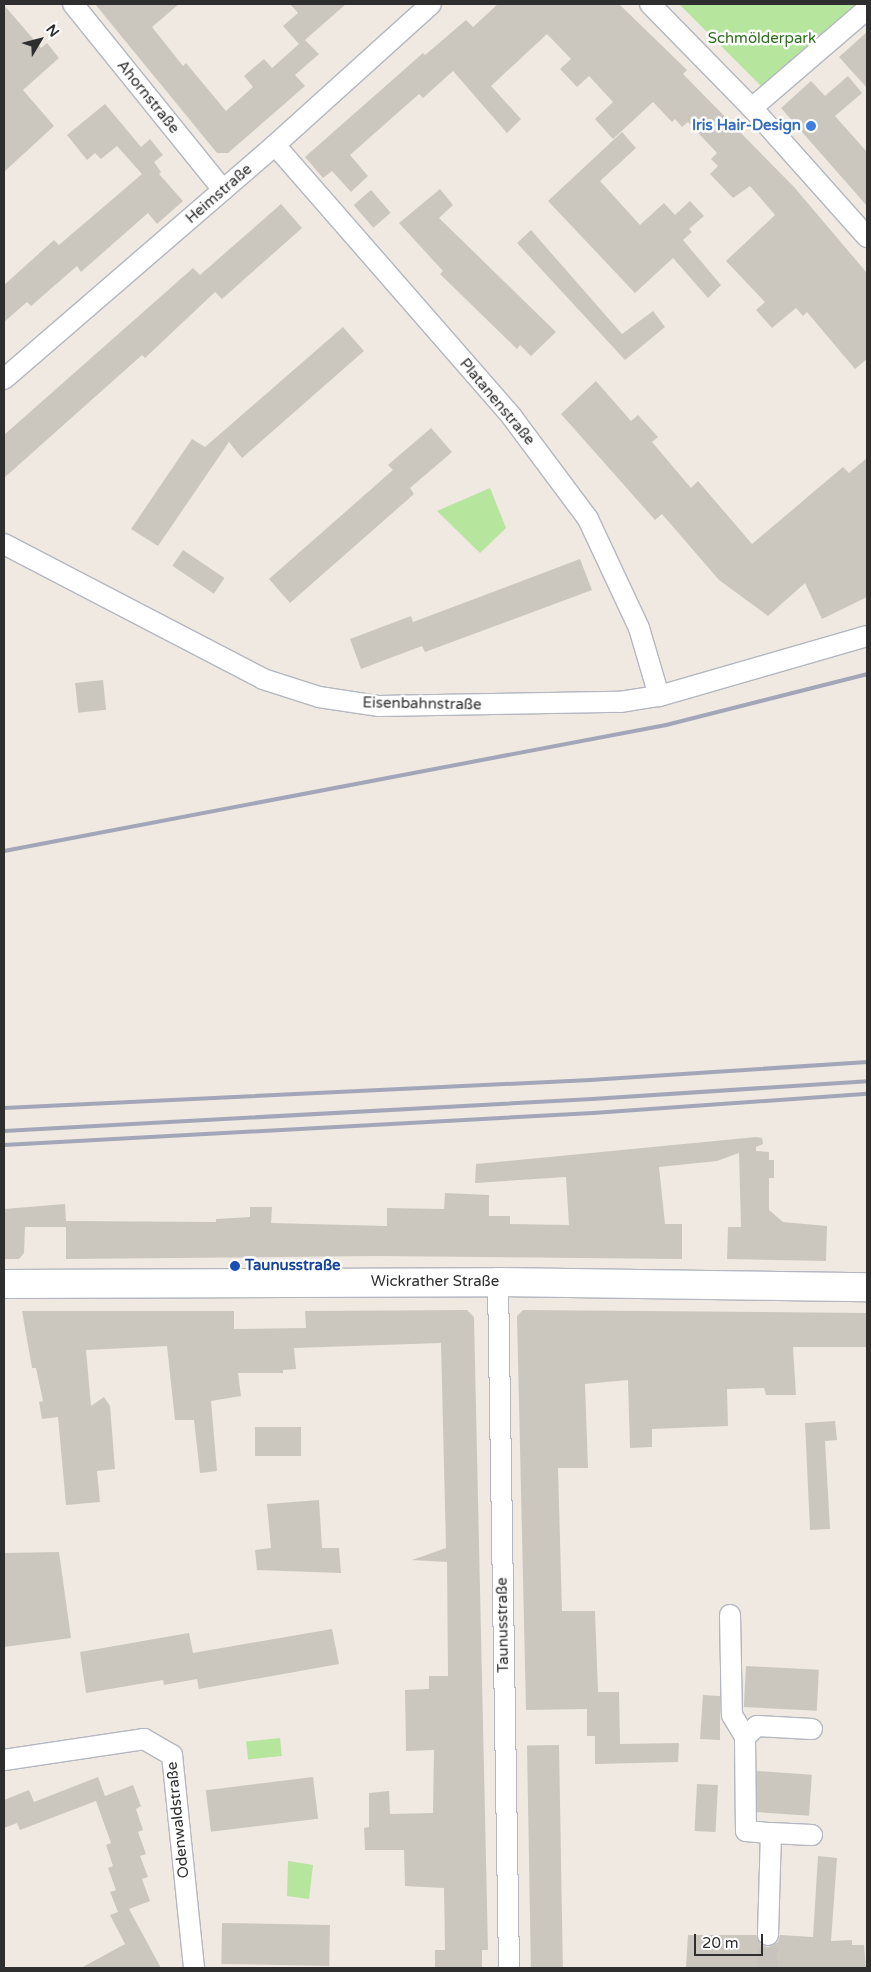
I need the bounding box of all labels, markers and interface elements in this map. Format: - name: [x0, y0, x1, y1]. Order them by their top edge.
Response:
- north arrow: [15, 15, 65, 65]
- text: N: [42, 21, 63, 40]
- park label: Schmölderpark: [708, 30, 816, 48]
- street label: Ahornstraße: [113, 57, 183, 137]
- place label: Iris Hair-Design: [692, 117, 801, 135]
- marker: Iris Hair-Design: [805, 120, 817, 132]
- street label: Heimstraße: [182, 160, 256, 228]
- street label: Platanenstraße: [456, 355, 538, 449]
- street label: Eisenbahnstraße: [362, 694, 482, 714]
- place label: Taunusstraße: [245, 1257, 341, 1275]
- marker: Taunusstraße: [229, 1260, 241, 1272]
- street label: Wickrather Straße: [371, 1273, 499, 1291]
- street label: Taunusstraße: [493, 1577, 513, 1673]
- street label: Odenwaldstraße: [163, 1761, 193, 1879]
- scale bar: [696, 1924, 765, 1956]
- text: 20 m: [702, 1934, 739, 1952]

